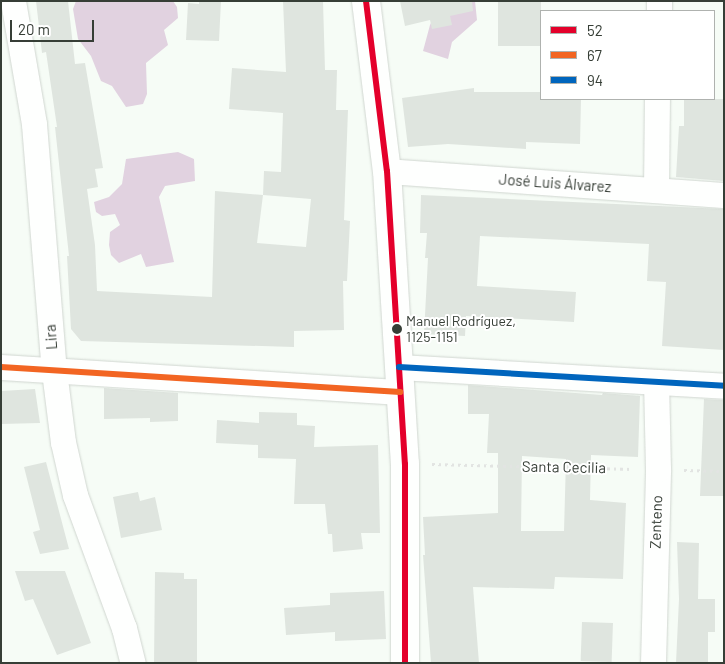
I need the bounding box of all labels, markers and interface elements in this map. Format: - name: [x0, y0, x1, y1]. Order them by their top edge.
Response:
- scale bar: [12, 10, 96, 42]
- legend: [540, 10, 715, 100]
- text: 20 m: [18, 20, 50, 38]
- text: 52: [587, 21, 603, 39]
- text: 67: [587, 46, 602, 64]
- text: 94: [587, 71, 603, 89]
- street label: José Luis Álvarez: [498, 170, 612, 196]
- place label: Manuel Rodríguez, 1125-1151: [406, 313, 516, 346]
- street label: Lira: [41, 324, 61, 350]
- marker: Manuel Rodríguez, 1125-1151: [392, 324, 402, 334]
- street label: Santa Cecilia: [522, 457, 606, 477]
- street label: Zenteno: [646, 495, 666, 549]

